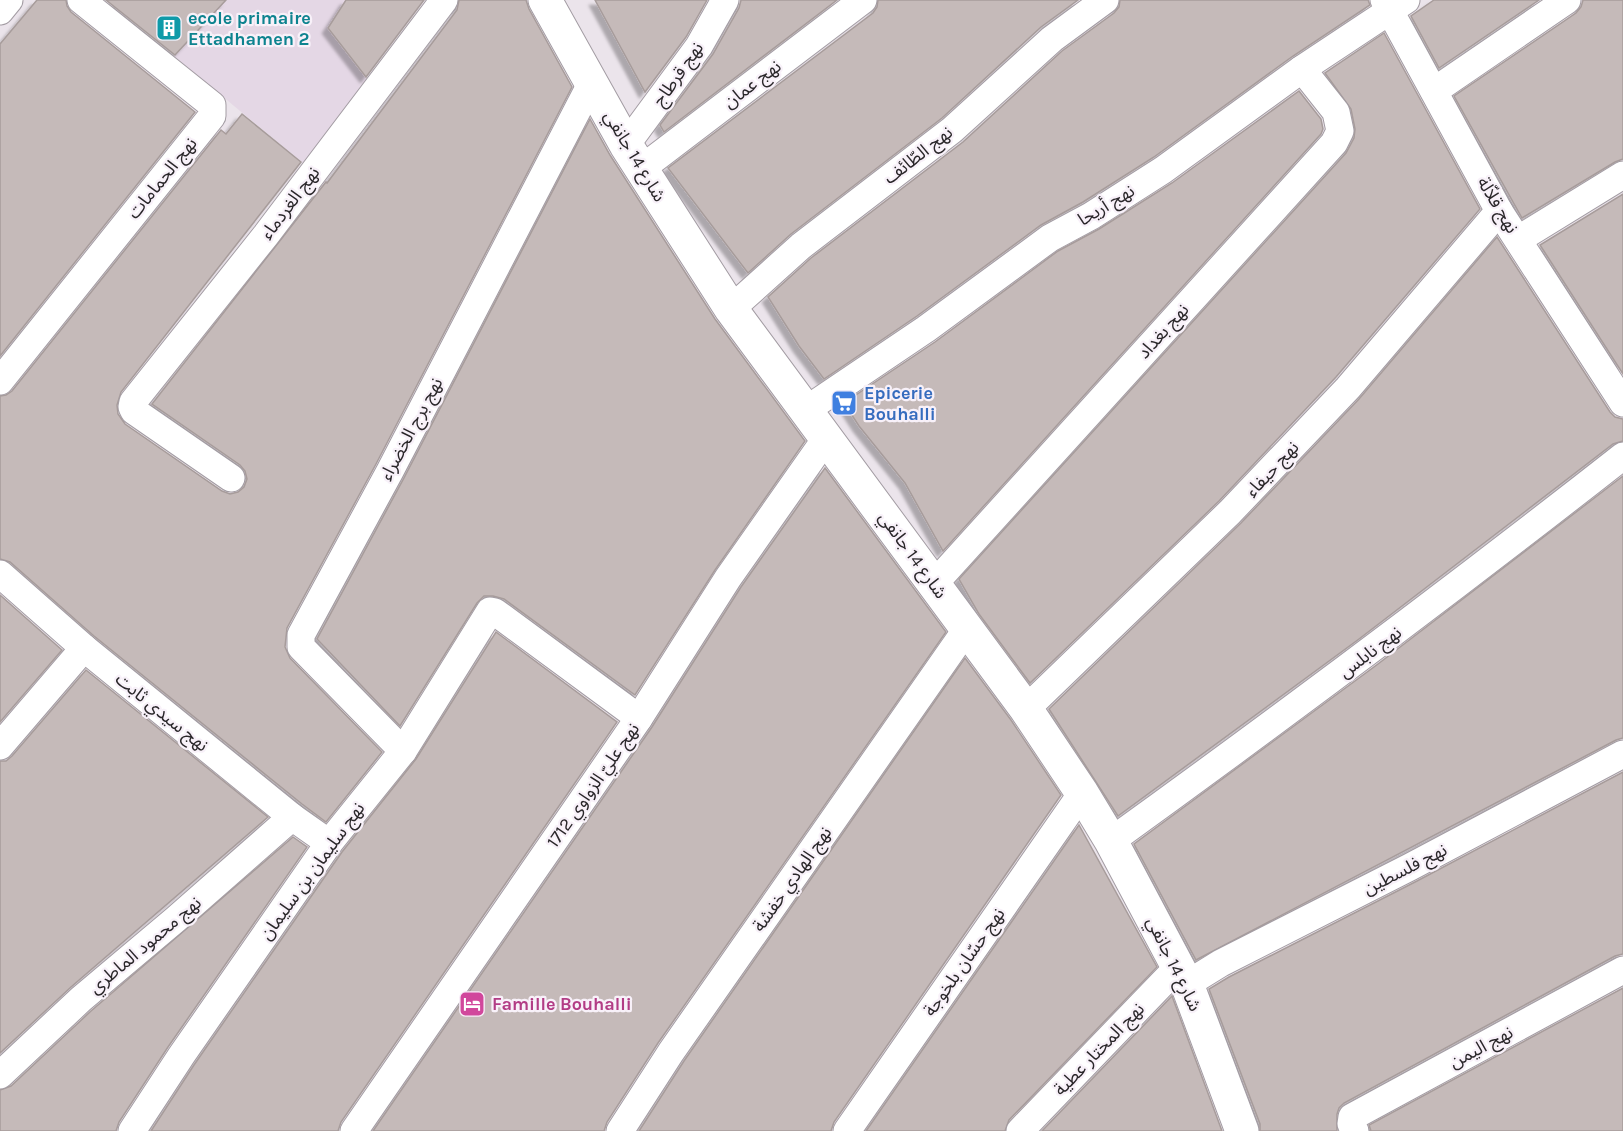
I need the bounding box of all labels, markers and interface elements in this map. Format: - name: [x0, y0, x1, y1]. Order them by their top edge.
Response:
- place label: ecole primaire Ettadhamen 2: [188, 7, 311, 50]
- building icon: ecole primaire Ettadhamen 2: [154, 13, 184, 43]
- street label: نهج قرطاج: [648, 38, 710, 112]
- street label: نهج عمان: [719, 55, 787, 115]
- street label: شارع 14 جانفي: [597, 106, 671, 207]
- street label: نهج الطّائف: [879, 121, 958, 190]
- street label: نهج الحمامات: [122, 133, 203, 224]
- street label: نهج الغردماء: [255, 162, 326, 245]
- street label: نهج قلاّلة: [1471, 172, 1524, 238]
- street label: نهج أريحا: [1073, 179, 1139, 232]
- street label: نهج بغداد: [1133, 299, 1195, 364]
- street label: نهج برج الخضراء: [375, 374, 449, 485]
- place label: Epicerie Bouhalli: [864, 382, 936, 425]
- supermarket icon: Epicerie Bouhalli: [829, 388, 859, 418]
- street label: نهج حيفاء: [1240, 436, 1305, 503]
- street label: شارع 14 جانفي: [872, 507, 952, 605]
- street label: نهج نابلس: [1334, 621, 1407, 684]
- street label: نهج سيدي ثابت: [110, 668, 213, 758]
- street label: نهج عليّ الزواوي 1712: [542, 718, 646, 853]
- street label: نهج سليمان بن سليمان: [255, 798, 371, 945]
- street label: نهج الهادي خفشة: [748, 822, 838, 937]
- street label: نهج فلسطين: [1359, 838, 1452, 901]
- street label: نهج محمود الماطري: [84, 892, 207, 1000]
- street label: نهج حسّان بلخوجة: [919, 904, 1011, 1022]
- street label: شارع 14 جانفي: [1139, 913, 1206, 1016]
- hotel icon: Famille Bouhalli: [457, 989, 487, 1019]
- place label: Famille Bouhalli: [492, 993, 632, 1015]
- street label: نهج المختار عطية: [1049, 998, 1150, 1102]
- street label: نهج اليمن: [1445, 1021, 1518, 1075]

